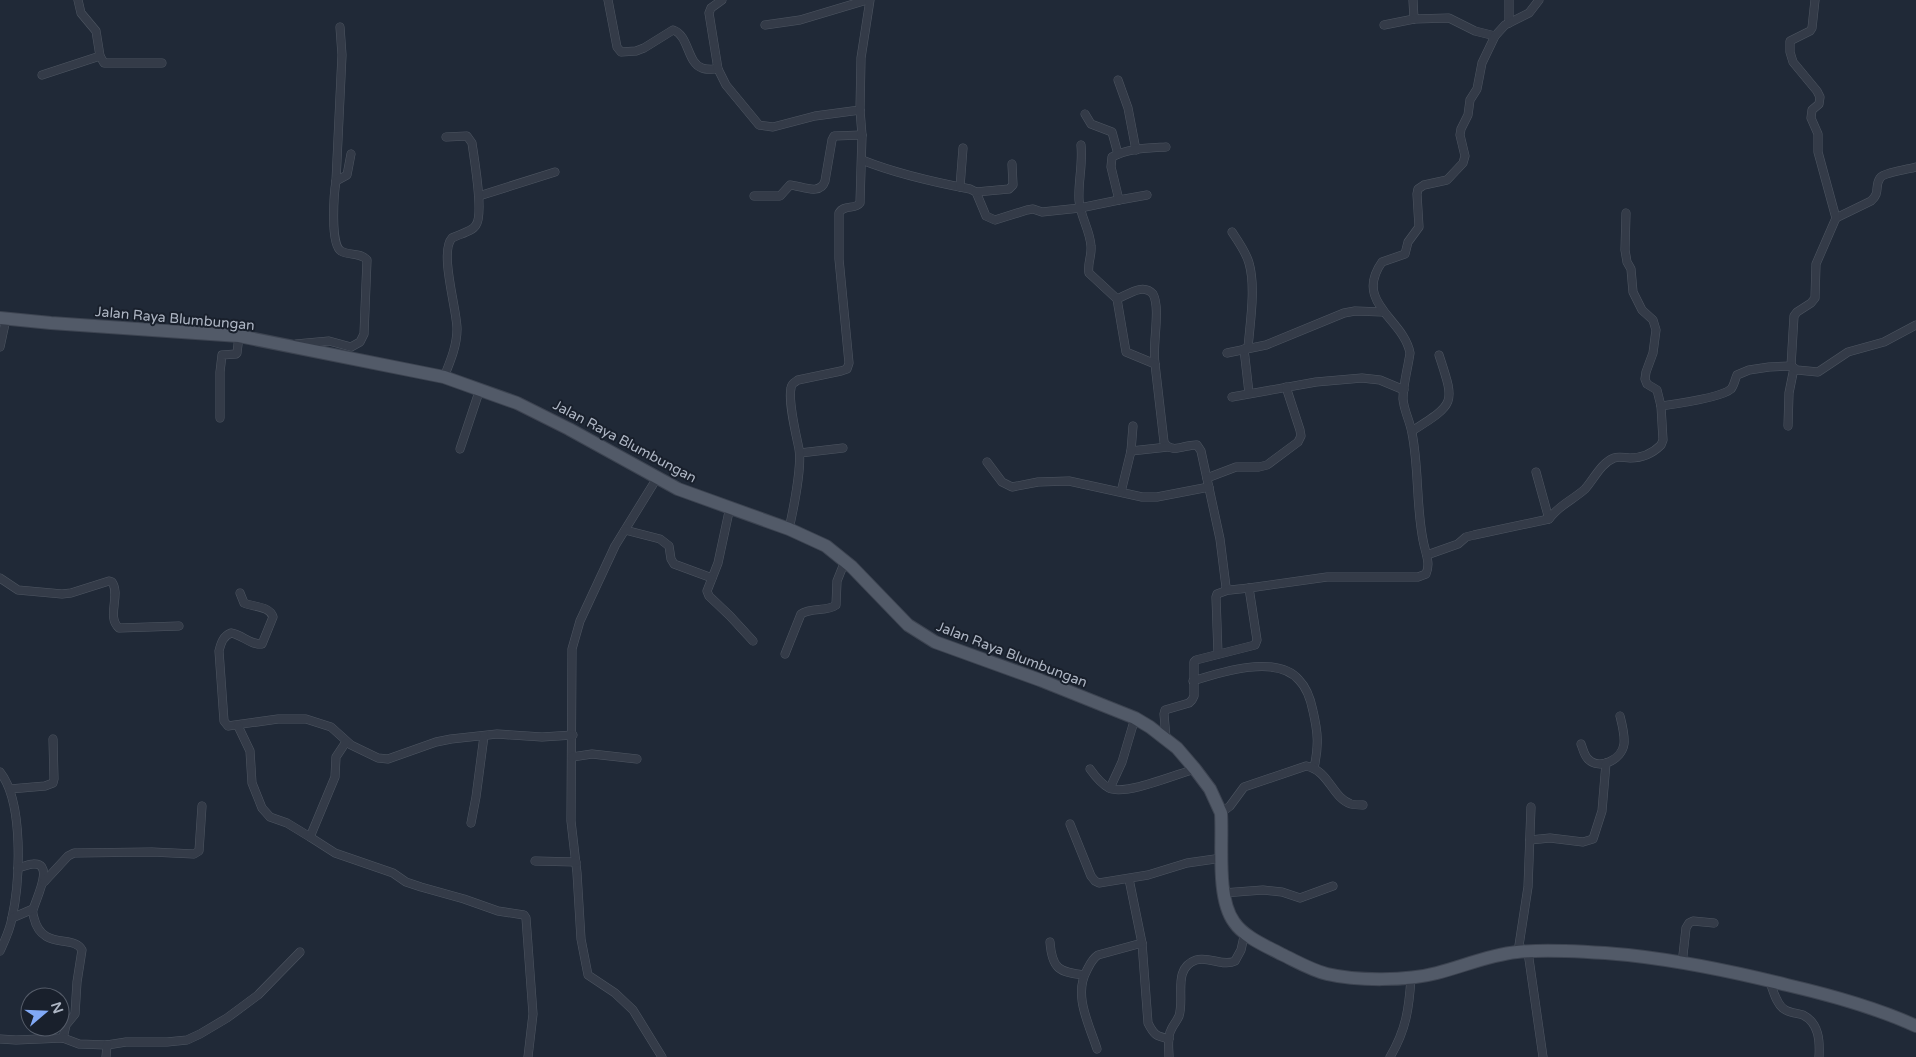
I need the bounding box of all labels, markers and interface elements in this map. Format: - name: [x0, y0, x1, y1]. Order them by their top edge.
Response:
- street label: Jalan Raya Blumbungan: [94, 303, 255, 334]
- street label: Jalan Raya Blumbungan: [550, 396, 699, 487]
- street label: Jalan Raya Blumbungan: [934, 618, 1090, 691]
- north arrow: [20, 987, 70, 1037]
- text: N: [47, 1000, 67, 1016]

